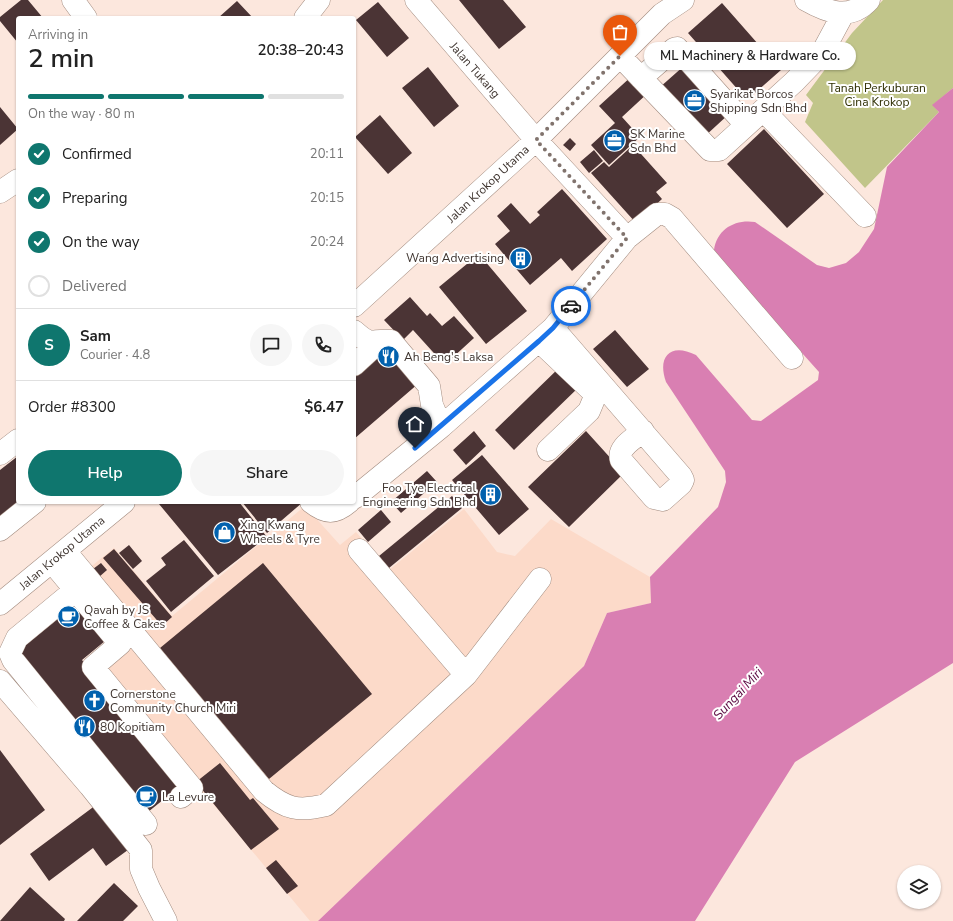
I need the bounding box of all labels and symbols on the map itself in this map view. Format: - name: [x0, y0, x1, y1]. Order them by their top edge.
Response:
- pin: [603, 15, 637, 56]
- street label: Jalan Tukang: [446, 38, 504, 101]
- callout: ML Machinery & Hardware Co.: [644, 42, 856, 70]
- park label: Tanah Perkuburan Cina Krokop: [828, 80, 926, 110]
- place label: Syarikat Borcos Shipping Sdn Bhd: [710, 86, 807, 116]
- office icon: Syarikat Borcos Shipping Sdn Bhd: [681, 88, 707, 114]
- place label: SK Marine Sdn Bhd: [630, 126, 685, 156]
- office icon: SK Marine Sdn Bhd: [602, 128, 628, 154]
- street label: Jalan Krokop Utama: [443, 142, 533, 227]
- building icon: Wang Advertising: [507, 245, 533, 271]
- place label: Wang Advertising: [406, 250, 504, 266]
- courier: [551, 286, 591, 326]
- restaurant icon: Ah Beng's Laksa: [375, 344, 401, 370]
- place label: Ah Beng's Laksa: [404, 349, 493, 365]
- pin: [398, 407, 432, 448]
- place label: Foo Tye Electrical Engineering Sdn Bhd: [363, 480, 476, 510]
- building icon: Foo Tye Electrical Engineering Sdn Bhd: [478, 482, 504, 508]
- street label: Jalan Krokop Utama: [15, 512, 108, 594]
- place label: Xing Kwang Wheels & Tyre: [240, 517, 320, 547]
- shop icon: Xing Kwang Wheels & Tyre: [212, 519, 238, 545]
- place label: Qavah by JS Coffee & Cakes: [84, 602, 166, 632]
- cafe icon: Qavah by JS Coffee & Cakes: [56, 604, 82, 630]
- water label: Sungai Miri: [709, 663, 768, 724]
- place label: Cornerstone Community Church Miri: [110, 686, 236, 716]
- church icon: Cornerstone Community Church Miri: [82, 688, 108, 714]
- restaurant icon: 80 Kopitiam: [72, 714, 98, 740]
- place label: 80 Kopitiam: [100, 719, 165, 735]
- cafe icon: La Levure: [134, 784, 160, 810]
- place label: La Levure: [162, 789, 214, 805]

